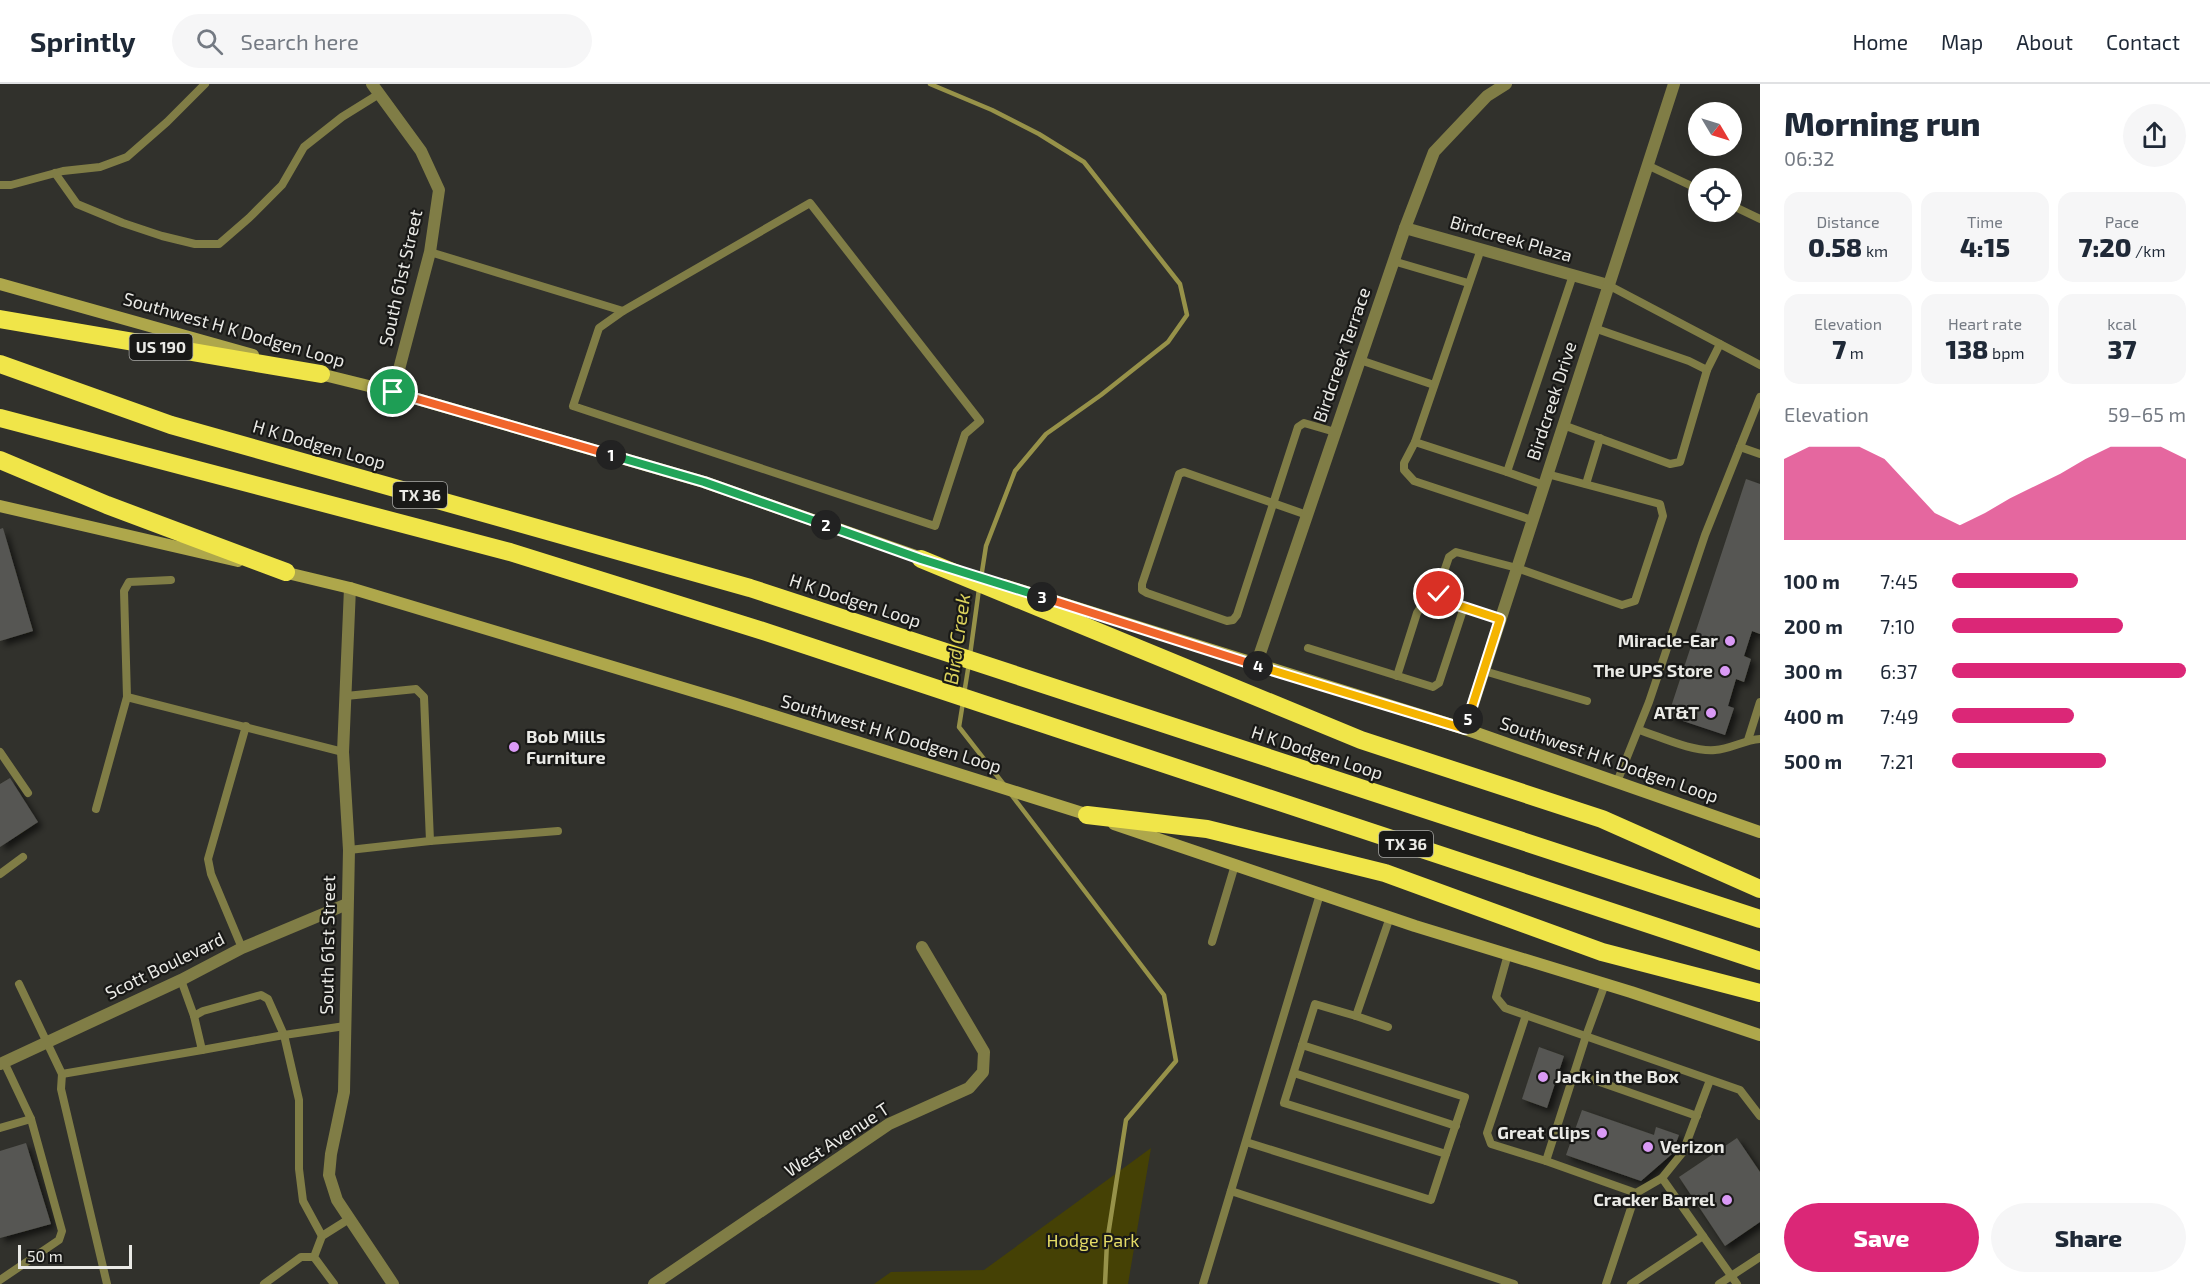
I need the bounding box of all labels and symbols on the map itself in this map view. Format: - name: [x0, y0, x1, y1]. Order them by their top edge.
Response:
- north arrow: [1688, 102, 1742, 156]
- street label: South 61st Street: [374, 207, 426, 348]
- street label: Birdcreek Plaza: [1448, 210, 1575, 266]
- street label: Birdcreek Terrace: [1308, 284, 1374, 425]
- street label: Southwest H K Dodgen Loop: [121, 287, 348, 371]
- road number: US 190: [130, 334, 192, 360]
- street label: Birdcreek Drive: [1521, 338, 1581, 463]
- pin: [367, 366, 418, 417]
- street label: H K Dodgen Loop: [250, 415, 388, 474]
- pin: 1: [596, 440, 626, 470]
- road number: TX 36: [393, 482, 447, 508]
- pin: 2: [811, 510, 841, 540]
- street label: H K Dodgen Loop: [787, 568, 924, 632]
- pin: [1413, 568, 1464, 619]
- pin: 3: [1027, 582, 1057, 612]
- water label: Bird Creek: [938, 592, 974, 686]
- place label: Miracle-Ear: [1618, 629, 1718, 651]
- marker: Miracle-Ear: [1723, 634, 1737, 648]
- pin: 4: [1243, 651, 1273, 681]
- place label: The UPS Store: [1593, 659, 1713, 681]
- marker: The UPS Store: [1718, 664, 1732, 678]
- street label: Southwest H K Dodgen Loop: [778, 689, 1004, 777]
- place label: AT&T: [1654, 701, 1699, 723]
- pin: 5: [1453, 704, 1483, 734]
- marker: AT&T: [1704, 706, 1718, 720]
- street label: Southwest H K Dodgen Loop: [1497, 711, 1721, 807]
- street label: H K Dodgen Loop: [1249, 720, 1386, 784]
- place label: Bob Mills Furniture: [526, 725, 606, 768]
- marker: Bob Mills Furniture: [507, 740, 521, 754]
- road number: TX 36: [1379, 831, 1433, 857]
- street label: South 61st Street: [315, 875, 339, 1015]
- street label: Scott Boulevard: [101, 927, 228, 1003]
- place label: Jack in the Box: [1555, 1065, 1679, 1087]
- marker: Jack in the Box: [1536, 1070, 1550, 1084]
- street label: West Avenue T: [780, 1097, 893, 1181]
- place label: Great Clips: [1497, 1121, 1590, 1143]
- marker: Great Clips: [1595, 1126, 1609, 1140]
- place label: Verizon: [1660, 1135, 1725, 1157]
- marker: Verizon: [1641, 1140, 1655, 1154]
- place label: Cracker Barrel: [1593, 1188, 1715, 1210]
- marker: Cracker Barrel: [1720, 1193, 1734, 1207]
- park label: Hodge Park: [1046, 1229, 1140, 1251]
- scale bar: [18, 1242, 132, 1270]

